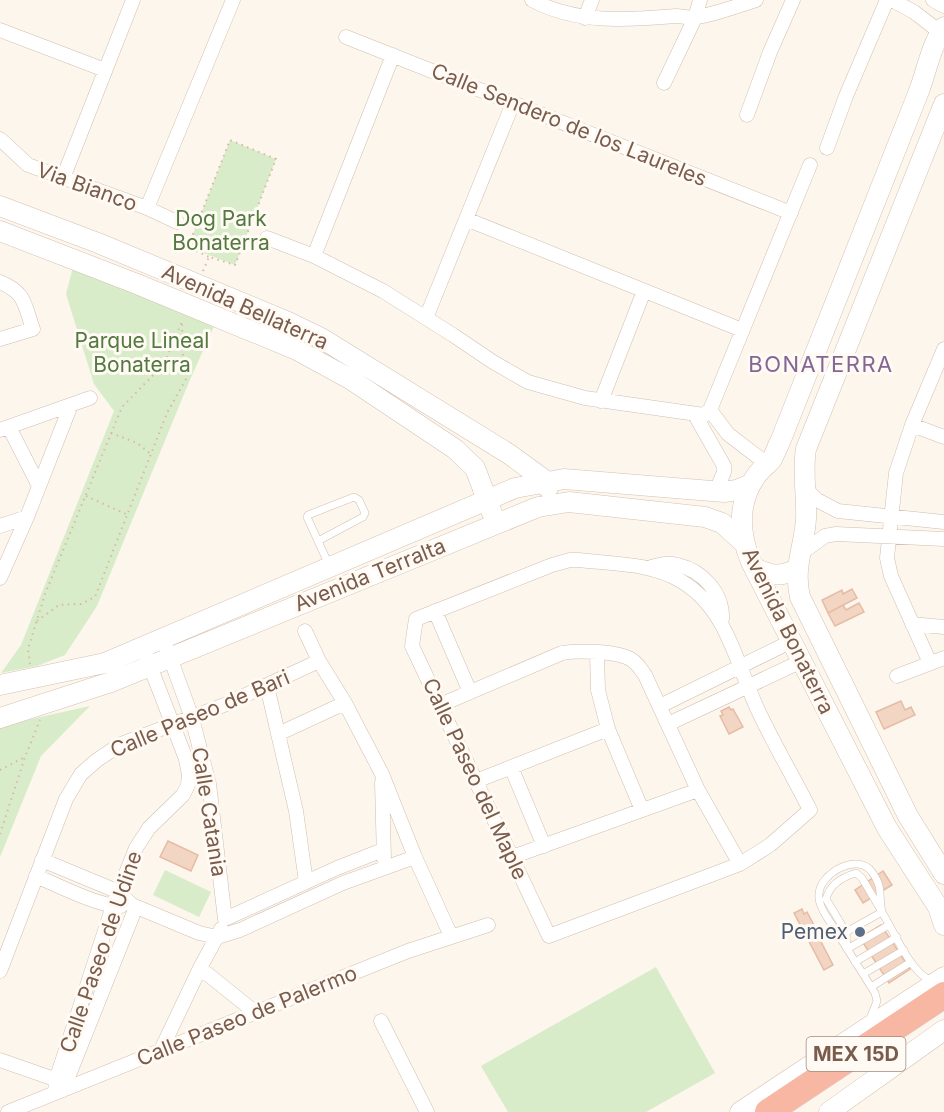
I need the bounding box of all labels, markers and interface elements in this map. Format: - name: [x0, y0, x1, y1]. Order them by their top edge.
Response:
- street label: Calle Sendero de los Laureles: [428, 58, 710, 191]
- street label: Via Bianco: [34, 157, 141, 216]
- park label: Dog Park Bonaterra: [172, 206, 270, 255]
- street label: Avenida Bellaterra: [158, 259, 332, 354]
- park label: Parque Lineal Bonaterra: [75, 328, 209, 377]
- district label: BONATERRA: [748, 351, 894, 377]
- street label: Avenida Terralta: [290, 533, 449, 616]
- street label: Avenida Bonaterra: [737, 543, 840, 718]
- street label: Calle Paseo de Bari: [106, 664, 293, 763]
- street label: Calle Paseo del Maple: [418, 674, 533, 884]
- street label: Calle Catania: [187, 745, 232, 878]
- street label: Calle Paseo de Udine: [54, 848, 147, 1056]
- place label: Pemex: [781, 919, 848, 944]
- marker: Pemex: [853, 925, 867, 939]
- street label: Calle Paseo de Palermo: [133, 960, 361, 1071]
- road number: MEX 15D: [806, 1037, 906, 1071]

